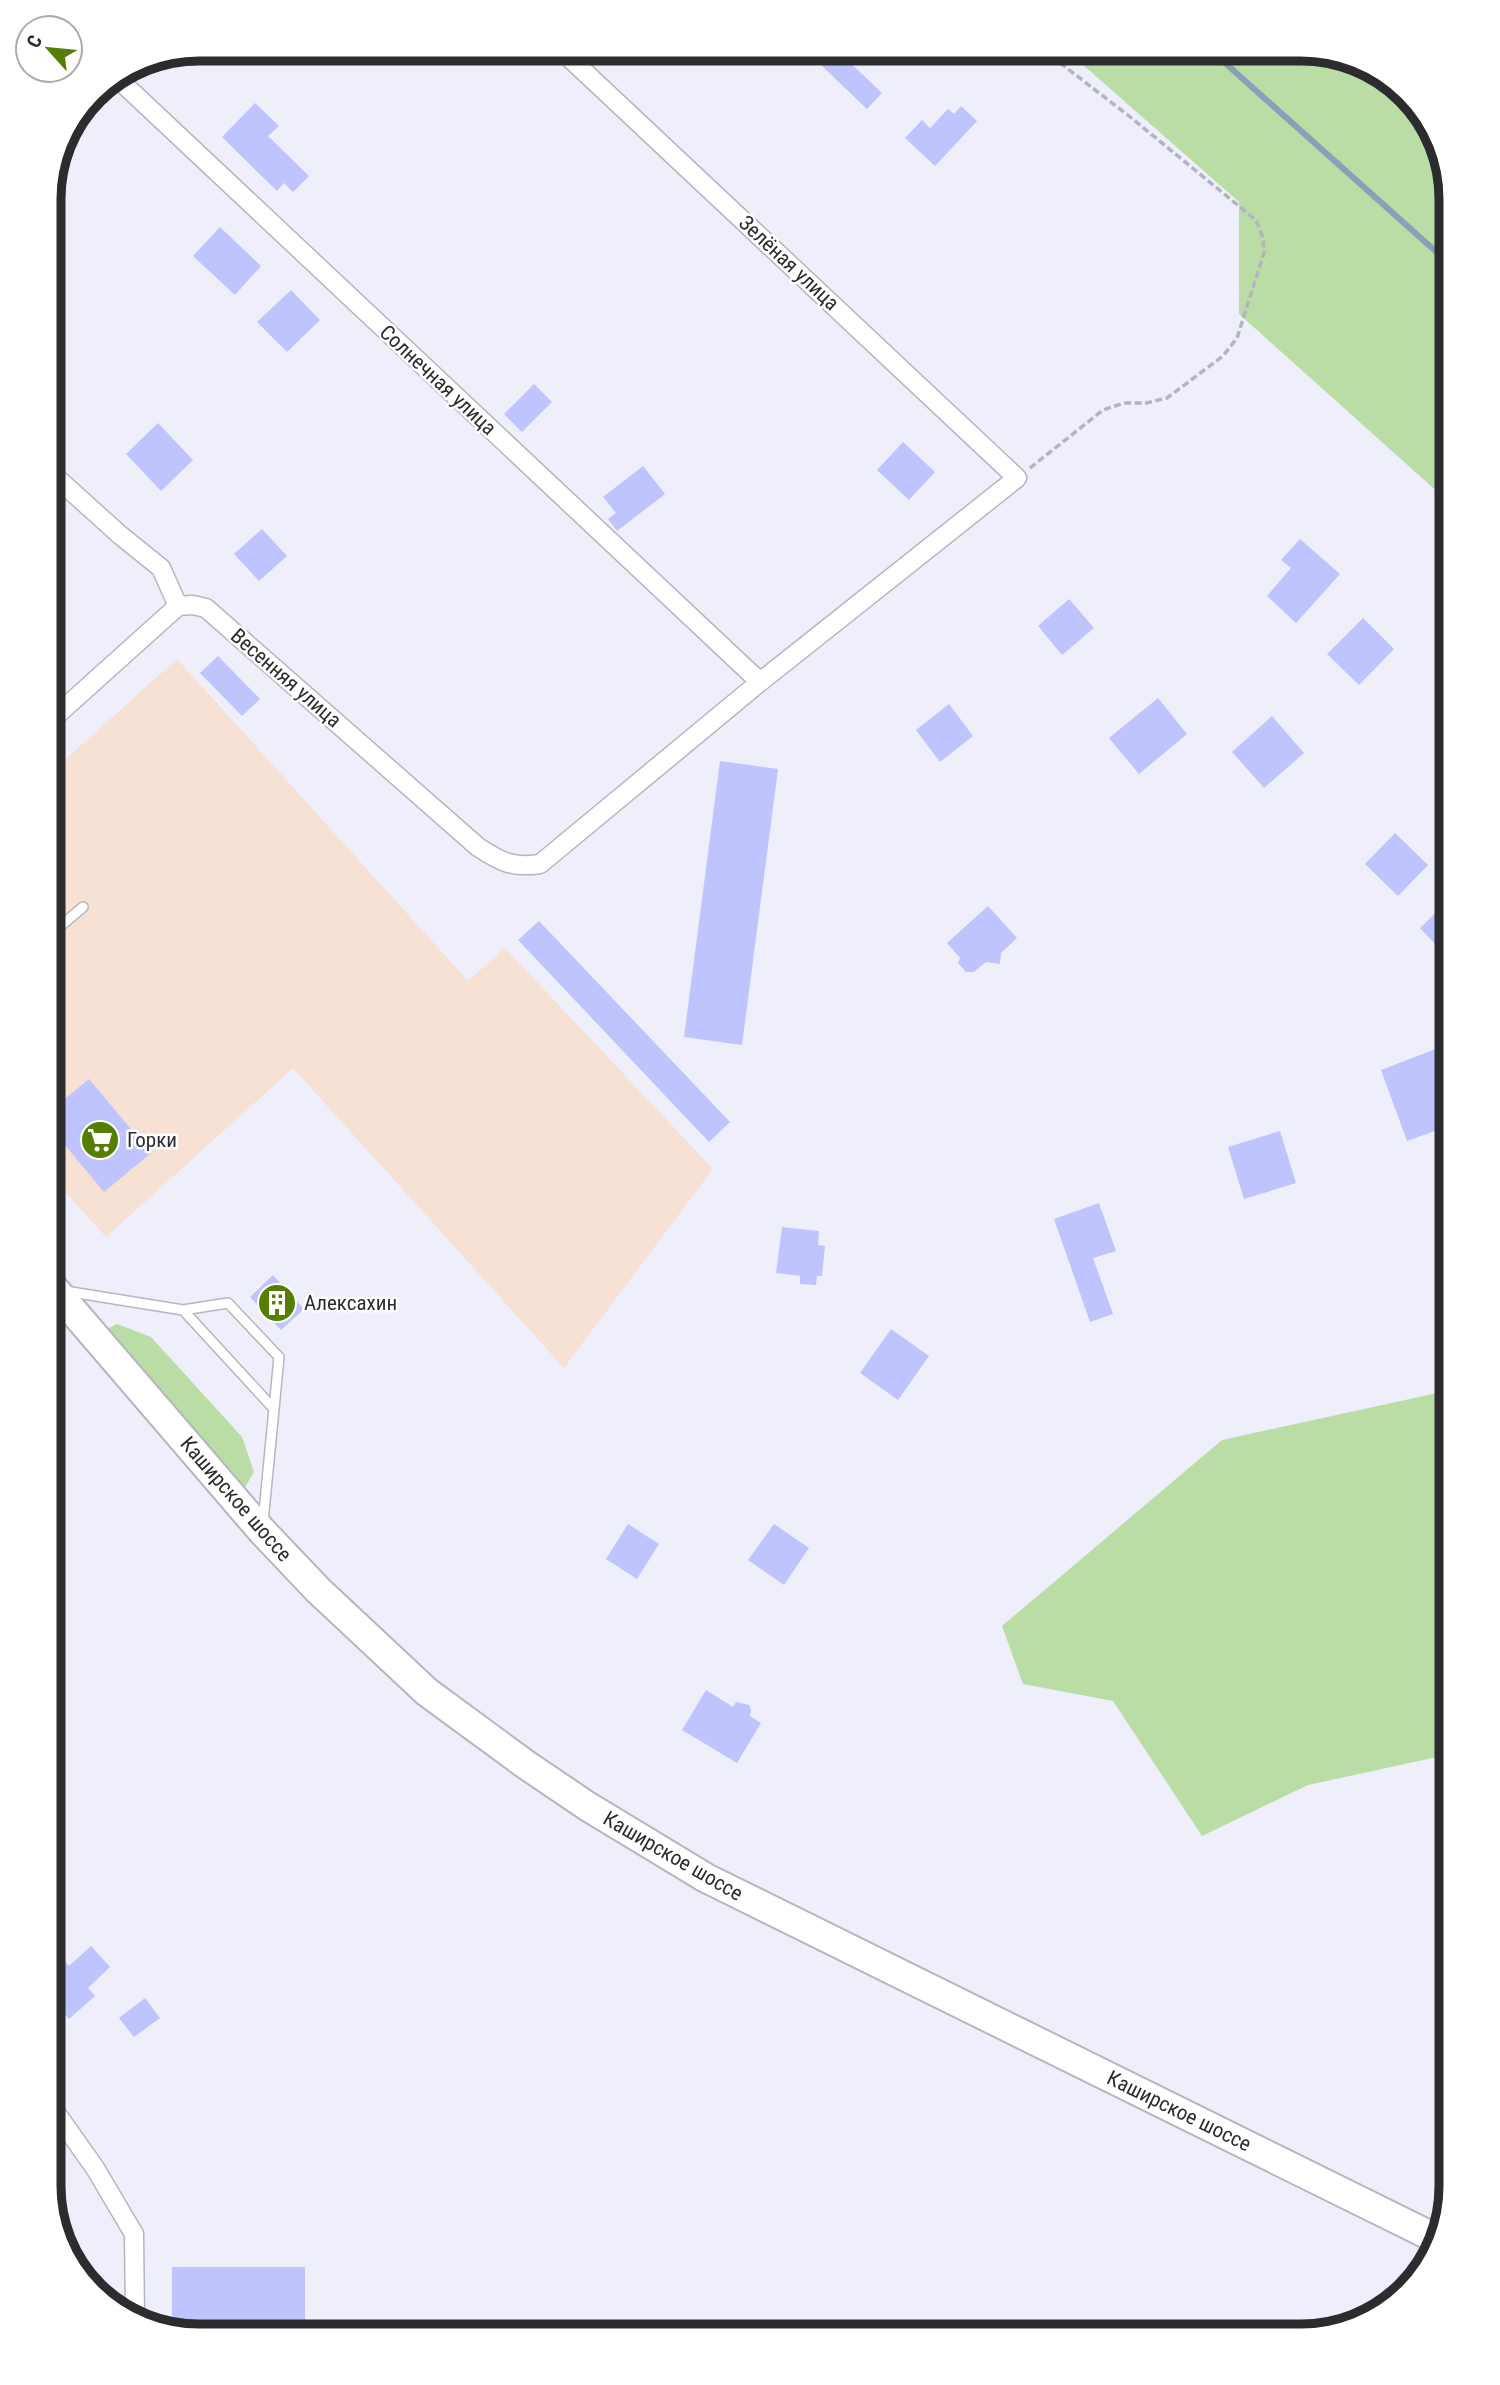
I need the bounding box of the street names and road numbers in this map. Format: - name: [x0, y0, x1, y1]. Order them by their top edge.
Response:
- street label: Зелёная улица: [734, 211, 844, 315]
- street label: Солнечная улица: [375, 320, 501, 440]
- street label: Весенняя улица: [226, 624, 346, 732]
- street label: Каширское шоссе: [175, 1432, 297, 1566]
- street label: Каширское шоссе: [599, 1806, 747, 1906]
- street label: Каширское шоссе: [1103, 2066, 1255, 2156]

